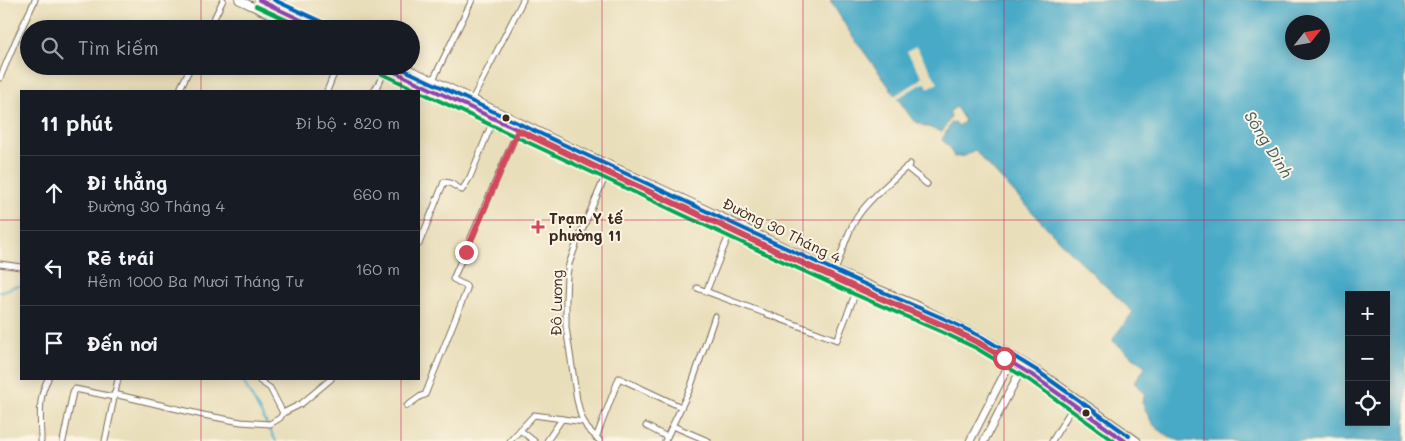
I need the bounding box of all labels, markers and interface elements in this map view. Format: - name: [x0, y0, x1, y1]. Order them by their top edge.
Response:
- north arrow: [1285, 15, 1330, 60]
- search box: [20, 20, 420, 75]
- icon: search: [38, 34, 66, 62]
- text: Tìm kiếm: [78, 35, 159, 60]
- water label: Sông Dinh: [1240, 106, 1298, 182]
- text: 11 phút: [40, 109, 113, 136]
- text: Đi bộ · 820 m: [295, 112, 400, 133]
- unlabelled marker: [501, 113, 511, 123]
- text: Đi thẳng: [87, 170, 167, 195]
- icon: ahead: [40, 179, 68, 207]
- text: 660 m: [353, 183, 400, 204]
- street label: Đường 30 Tháng 4: [719, 193, 845, 267]
- text: Đường 30 Tháng 4: [87, 195, 225, 216]
- place label: Trạm Y tế phường 11: [549, 208, 623, 245]
- marker: Trạm Y tế phường 11: [531, 220, 545, 234]
- route end: [455, 241, 478, 264]
- text: Rẽ trái: [87, 245, 155, 270]
- icon: left: [40, 254, 68, 282]
- text: 160 m: [355, 258, 400, 279]
- street label: Đô Lương: [545, 269, 567, 336]
- text: Hẻm 1000 Ba Mươi Tháng Tư: [87, 270, 303, 291]
- map controls: [1345, 291, 1390, 426]
- button: +: [1345, 291, 1390, 336]
- icon: arrive: [40, 329, 68, 357]
- text: Đến nơi: [87, 331, 159, 356]
- button: −: [1345, 336, 1390, 381]
- route start: [993, 347, 1016, 370]
- button: locate: [1345, 381, 1390, 426]
- unlabelled marker: [1081, 408, 1091, 418]

